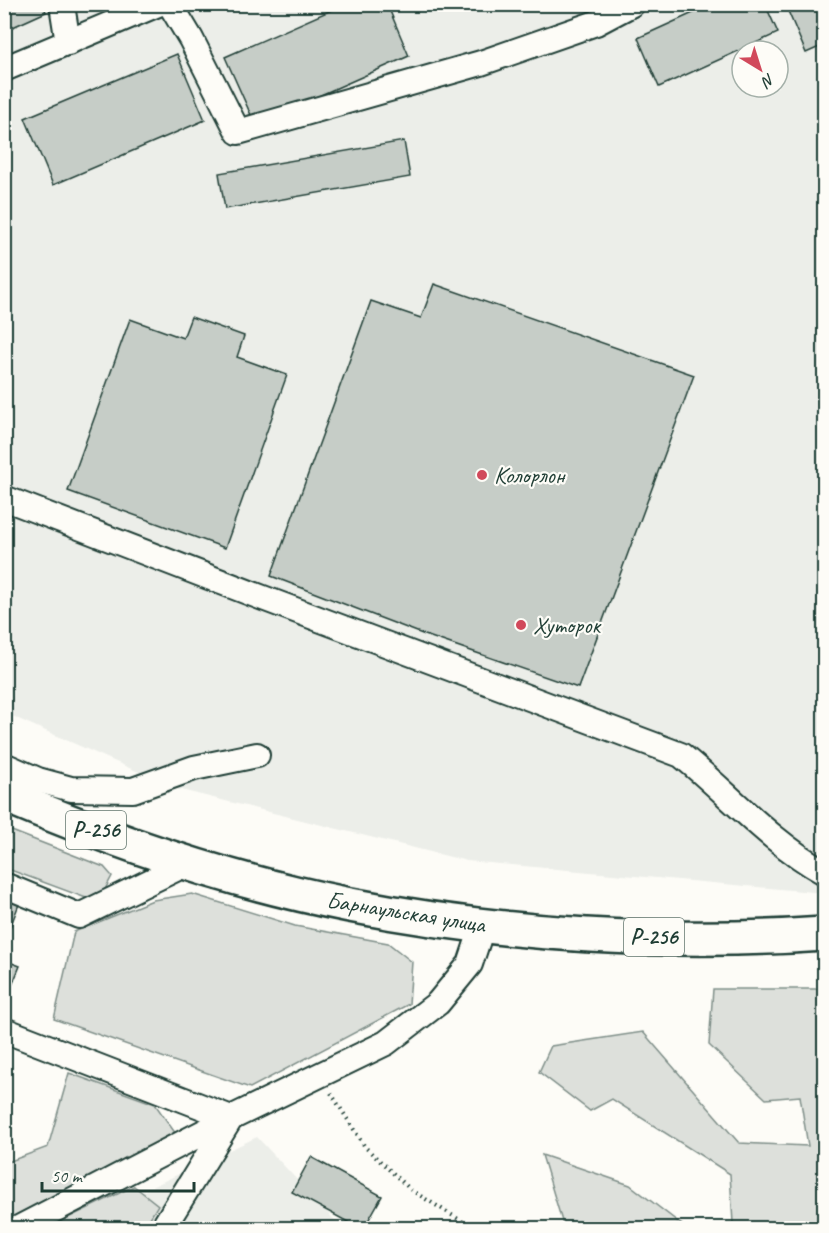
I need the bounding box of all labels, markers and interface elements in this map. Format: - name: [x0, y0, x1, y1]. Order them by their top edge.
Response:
- north arrow: [730, 39, 790, 99]
- text: N: [756, 69, 779, 93]
- place label: Колорлон: [494, 460, 567, 490]
- marker: Колорлон: [475, 468, 489, 482]
- place label: Хуторок: [533, 610, 603, 640]
- marker: Хуторок: [514, 618, 528, 632]
- road number: Р-256: [66, 811, 126, 849]
- street label: Барнаульская улица: [325, 885, 489, 940]
- road number: Р-256: [624, 918, 684, 956]
- scale bar: [42, 1155, 194, 1193]
- text: 50 m: [51, 1165, 84, 1187]

